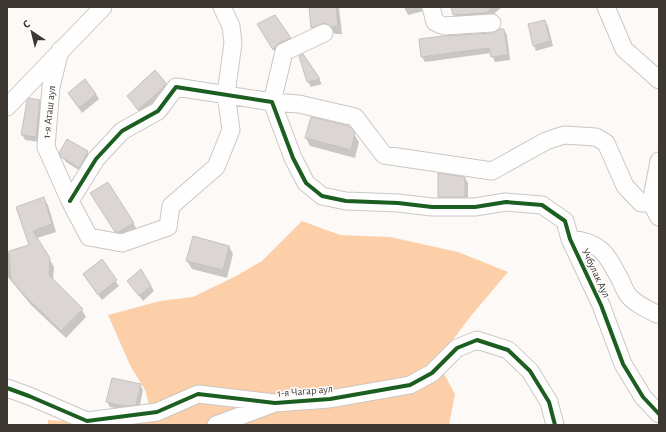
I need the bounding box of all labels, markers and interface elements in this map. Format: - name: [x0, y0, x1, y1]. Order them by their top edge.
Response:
- north arrow: [12, 12, 52, 52]
- text: С: [21, 18, 32, 30]
- street label: 1-я Аташ аул: [41, 85, 57, 139]
- street label: Учбулак Аул: [580, 247, 612, 299]
- street label: 1-я Чагар аул: [277, 383, 333, 399]

